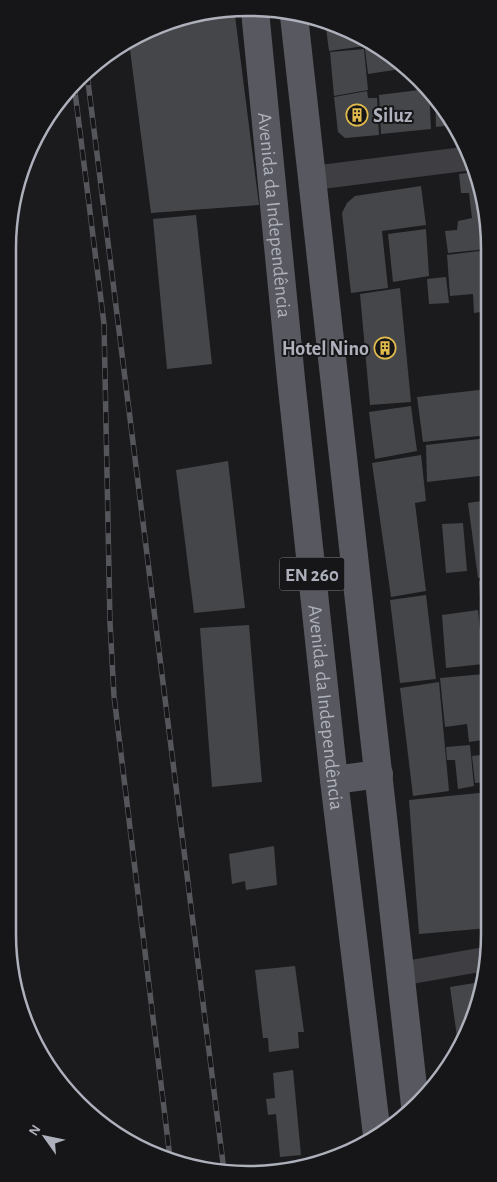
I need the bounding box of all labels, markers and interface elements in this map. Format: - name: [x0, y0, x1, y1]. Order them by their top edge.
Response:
- building icon: Siluz: [345, 103, 369, 127]
- place label: Siluz: [373, 106, 412, 126]
- street label: Avenida da Independência: [254, 112, 294, 319]
- building icon: Hotel Nino: [373, 336, 397, 360]
- place label: Hotel Nino: [282, 339, 369, 359]
- road number: EN 260: [280, 558, 344, 590]
- street label: Avenida da Independência: [304, 604, 347, 811]
- north arrow: [20, 1112, 70, 1162]
- text: N: [26, 1123, 43, 1138]

